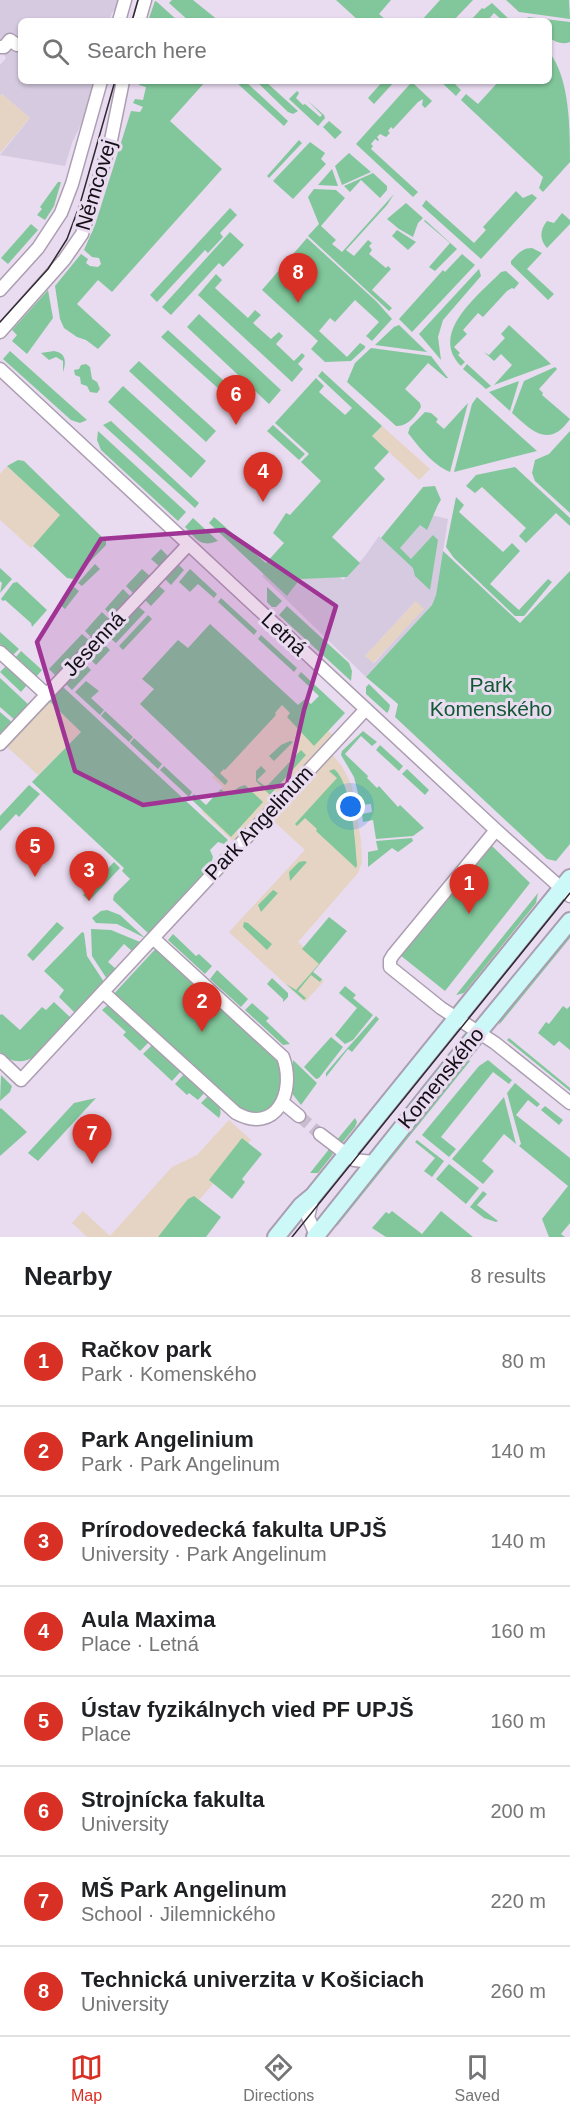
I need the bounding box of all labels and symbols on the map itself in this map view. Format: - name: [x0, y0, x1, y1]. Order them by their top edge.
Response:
- street label: Němcovej: [71, 137, 120, 233]
- pin: 8: [278, 254, 318, 303]
- pin: 6: [216, 376, 256, 425]
- pin: 4: [244, 452, 282, 502]
- street label: Jesenná: [58, 607, 129, 681]
- street label: Letná: [257, 607, 312, 660]
- park label: Park Komenského: [430, 673, 552, 720]
- street label: Park Angelinum: [200, 761, 317, 884]
- your location: [336, 792, 365, 821]
- pin: 5: [15, 828, 54, 877]
- pin: 3: [70, 852, 109, 901]
- pin: 1: [450, 864, 488, 914]
- pin: 2: [182, 982, 222, 1032]
- street label: Komenského: [393, 1023, 488, 1133]
- pin: 7: [72, 1114, 112, 1164]

